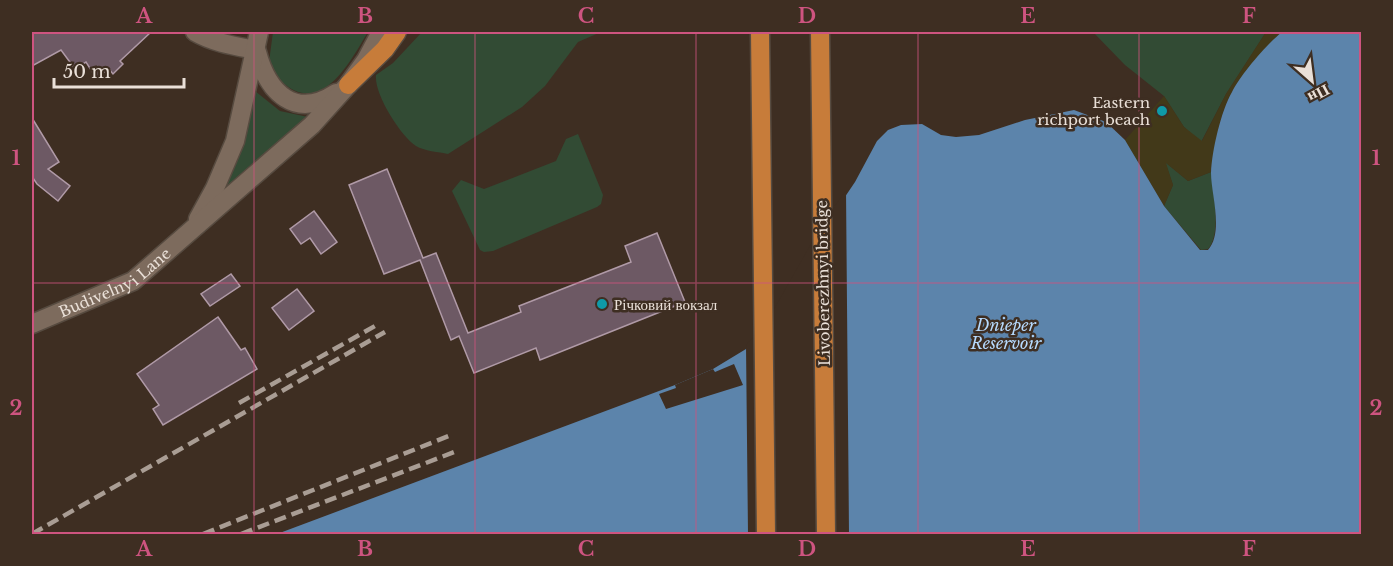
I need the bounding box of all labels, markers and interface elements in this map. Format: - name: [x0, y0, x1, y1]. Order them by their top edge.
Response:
- text: A: [135, 4, 153, 28]
- text: B: [357, 4, 373, 28]
- text: C: [578, 4, 594, 28]
- text: D: [798, 4, 816, 28]
- text: E: [1020, 4, 1036, 28]
- text: F: [1242, 4, 1256, 28]
- scale bar: [54, 51, 184, 89]
- north arrow: [1282, 51, 1342, 111]
- text: 50 m: [63, 61, 111, 83]
- text: Пн: [1305, 80, 1333, 108]
- place label: Eastern richport beach: [1037, 93, 1150, 129]
- marker: Eastern richport beach: [1155, 104, 1169, 118]
- text: 1: [12, 146, 21, 170]
- text: 1: [1372, 146, 1381, 170]
- street label: Livoberezhnyi bridge: [812, 200, 834, 366]
- street label: Budivelnyi Lane: [56, 243, 174, 321]
- place label: Річковий вокзал: [614, 295, 718, 314]
- marker: Річковий вокзал: [595, 297, 609, 311]
- water label: Dnieper Reservoir: [970, 315, 1042, 353]
- text: 2: [9, 396, 23, 420]
- text: 2: [1369, 396, 1383, 420]
- text: A: [135, 537, 153, 561]
- text: B: [357, 537, 373, 561]
- text: C: [578, 537, 594, 561]
- text: D: [798, 537, 816, 561]
- text: E: [1020, 537, 1036, 561]
- text: F: [1242, 537, 1256, 561]

